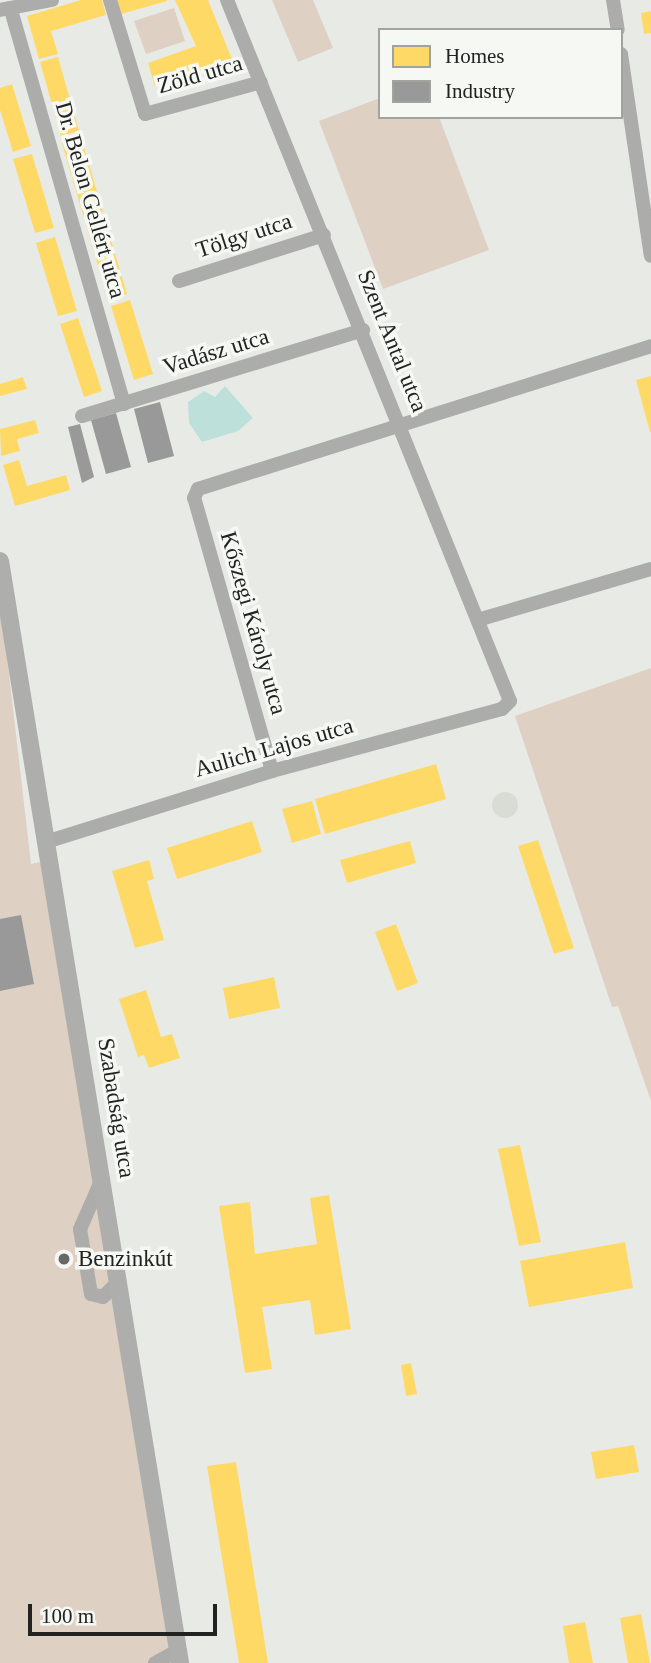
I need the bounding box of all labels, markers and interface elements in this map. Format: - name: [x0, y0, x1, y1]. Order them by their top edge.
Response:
- legend: [378, 28, 623, 119]
- text: Homes: [445, 44, 505, 68]
- street label: Zöld utca: [154, 50, 246, 100]
- text: Industry: [445, 79, 515, 103]
- street label: Dr. Belon Gellért utca: [49, 99, 131, 301]
- street label: Tölgy utca: [193, 208, 295, 264]
- street label: Szent Antal utca: [351, 265, 433, 417]
- street label: Vadász utca: [160, 323, 272, 381]
- street label: Kőszegi Károly utca: [214, 528, 292, 718]
- street label: Aulich Lajos utca: [192, 712, 356, 784]
- street label: Szabadság utca: [91, 1036, 141, 1180]
- place label: Benzinkút: [78, 1245, 173, 1273]
- marker: Benzinkút: [56, 1251, 72, 1267]
- scale bar: [32, 1590, 220, 1634]
- text: 100 m: [41, 1604, 94, 1628]

